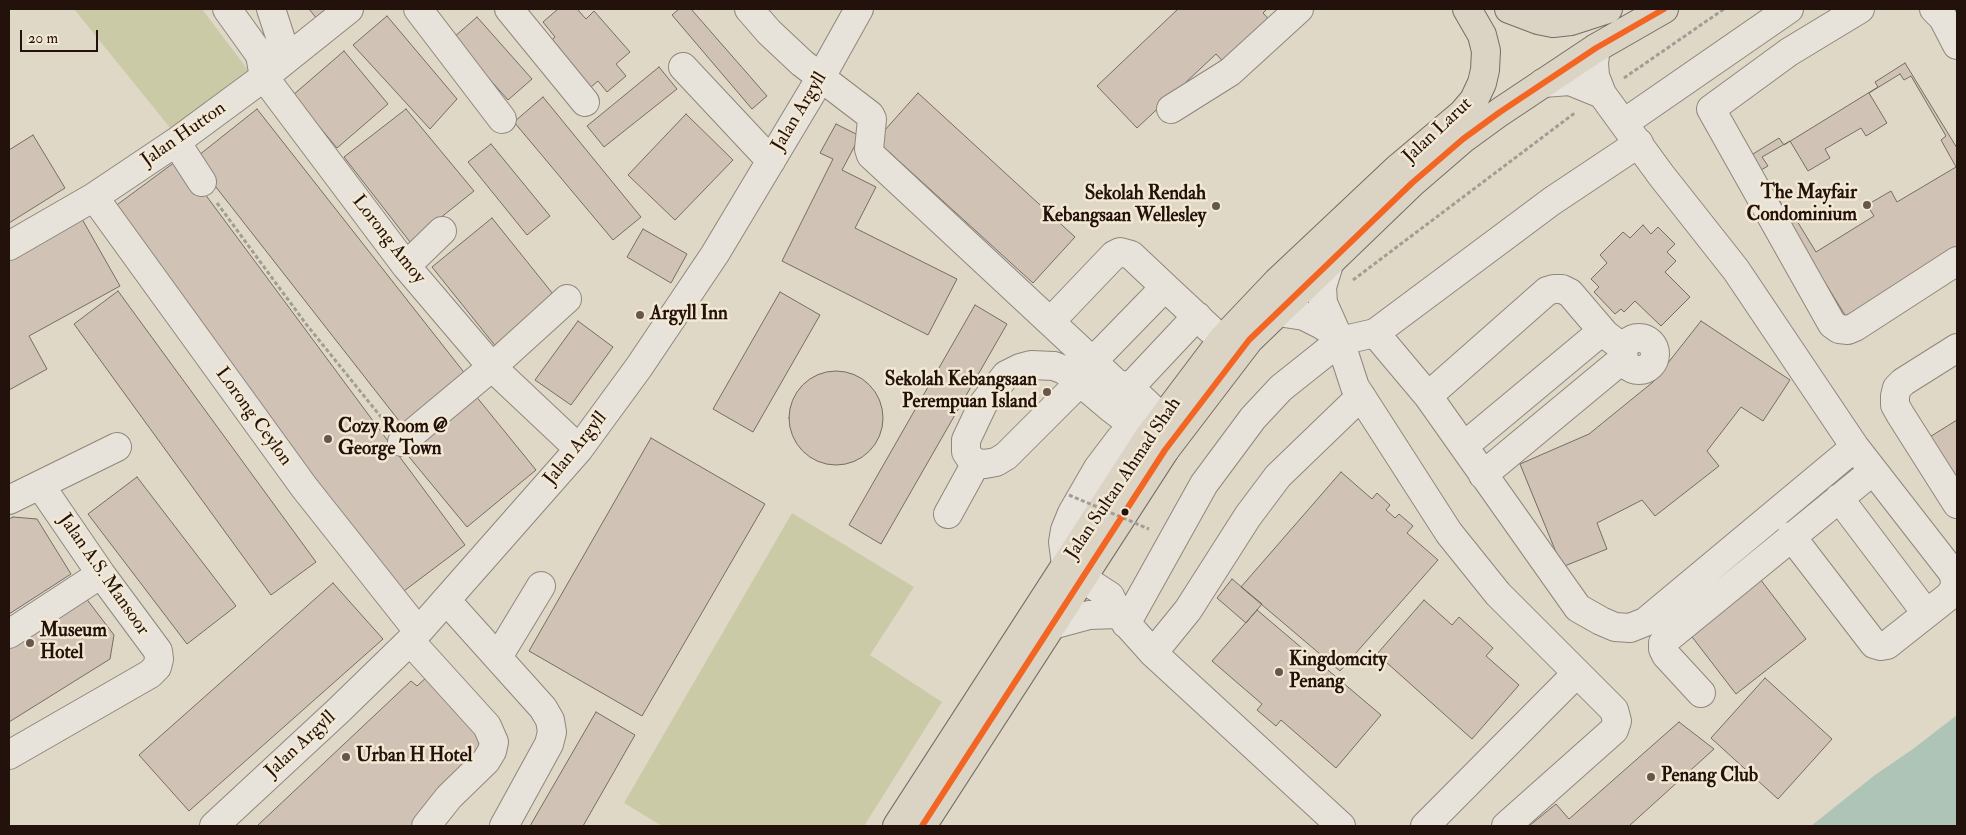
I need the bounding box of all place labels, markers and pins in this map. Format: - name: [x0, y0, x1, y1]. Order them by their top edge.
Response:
- place label: The Mayfair Condominium: [1747, 183, 1857, 227]
- place label: Sekolah Rendah Kebangsaan Wellesley: [1042, 184, 1206, 228]
- marker: The Mayfair Condominium: [1861, 199, 1873, 211]
- marker: Sekolah Rendah Kebangsaan Wellesley: [1210, 200, 1222, 212]
- place label: Argyll Inn: [650, 304, 728, 326]
- marker: Argyll Inn: [634, 309, 646, 321]
- place label: Sekolah Kebangsaan Perempuan Island: [885, 370, 1037, 414]
- marker: Sekolah Kebangsaan Perempuan Island: [1041, 386, 1053, 398]
- place label: Cozy Room @ George Town: [338, 417, 448, 461]
- marker: Cozy Room @ George Town: [322, 433, 334, 445]
- unlabelled marker: [1120, 507, 1130, 517]
- place label: Museum Hotel: [40, 621, 107, 665]
- marker: Museum Hotel: [24, 637, 36, 649]
- place label: Kingdomcity Penang: [1289, 650, 1387, 694]
- marker: Kingdomcity Penang: [1273, 666, 1285, 678]
- place label: Urban H Hotel: [356, 746, 472, 768]
- marker: Urban H Hotel: [340, 751, 352, 763]
- place label: Penang Club: [1661, 766, 1758, 788]
- marker: Penang Club: [1645, 771, 1657, 783]

